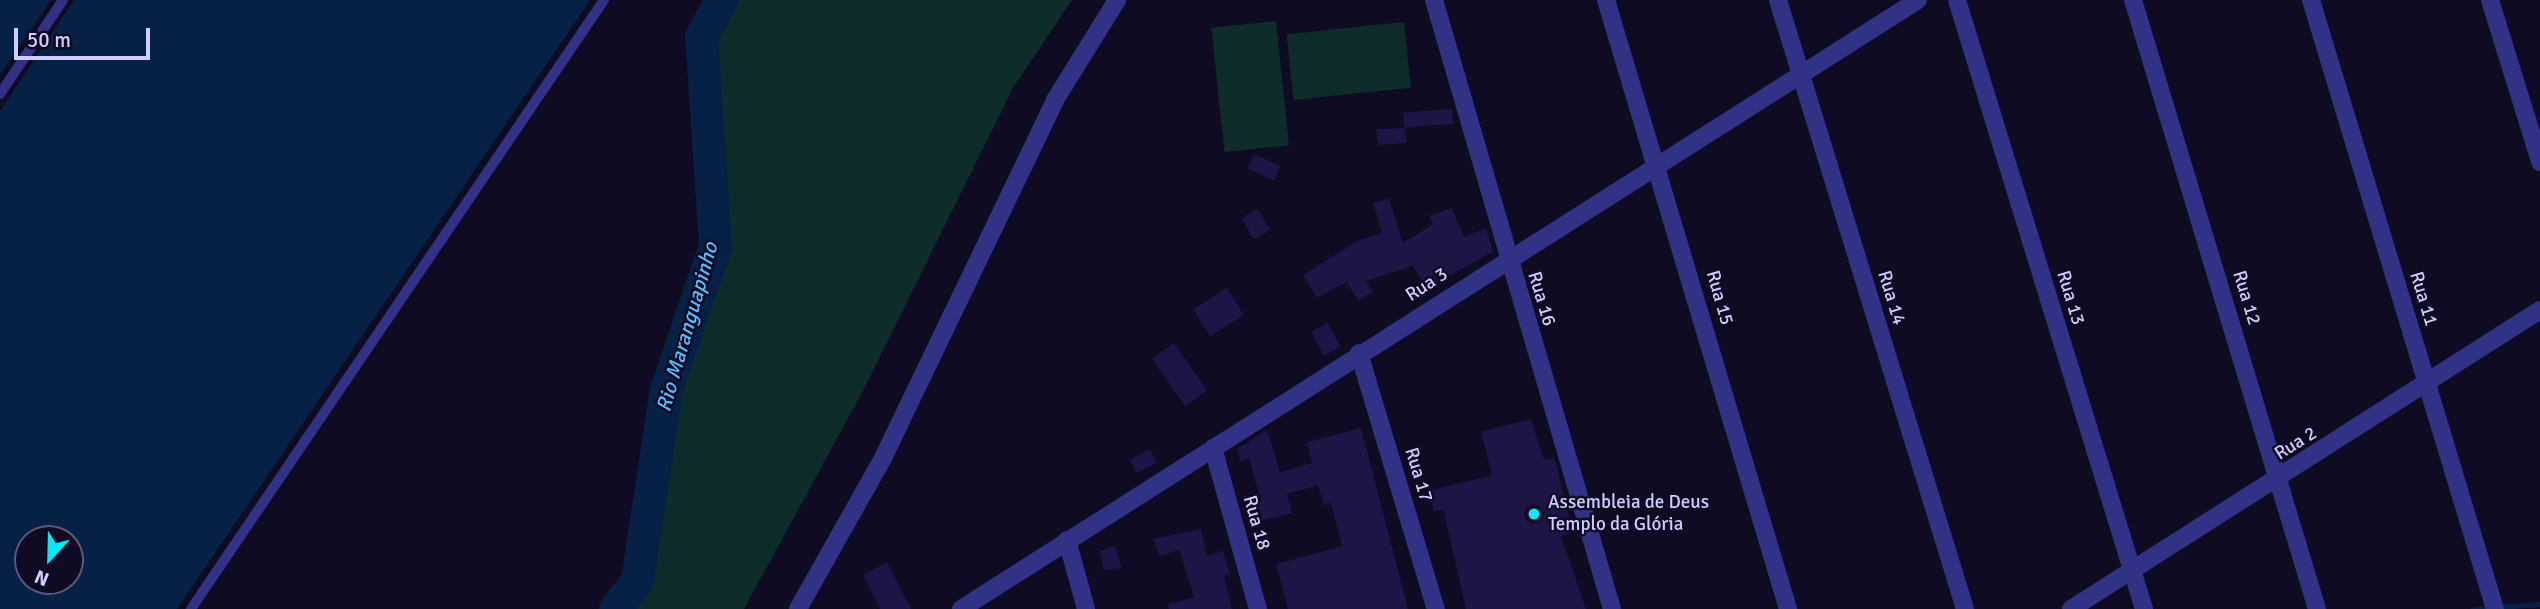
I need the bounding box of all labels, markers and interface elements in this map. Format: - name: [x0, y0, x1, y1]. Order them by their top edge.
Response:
- scale bar: [18, 14, 154, 58]
- text: 50 m: [27, 27, 71, 53]
- water label: Rio Maranguapinho: [651, 239, 723, 415]
- street label: Rua 3: [1402, 263, 1452, 307]
- street label: Rua 15: [1700, 268, 1738, 328]
- street label: Rua 14: [1872, 268, 1910, 328]
- street label: Rua 13: [2051, 268, 2089, 328]
- street label: Rua 12: [2227, 268, 2265, 328]
- street label: Rua 16: [1522, 269, 1560, 329]
- street label: Rua 11: [2404, 269, 2442, 329]
- street label: Rua 2: [2271, 422, 2321, 466]
- street label: Rua 17: [1399, 445, 1437, 505]
- place label: Assembleia de Deus Templo da Glória: [1548, 492, 1709, 536]
- street label: Rua 18: [1237, 493, 1275, 553]
- marker: Assembleia de Deus Templo da Glória: [1526, 506, 1542, 522]
- north arrow: [14, 525, 84, 595]
- text: N: [31, 564, 53, 591]

